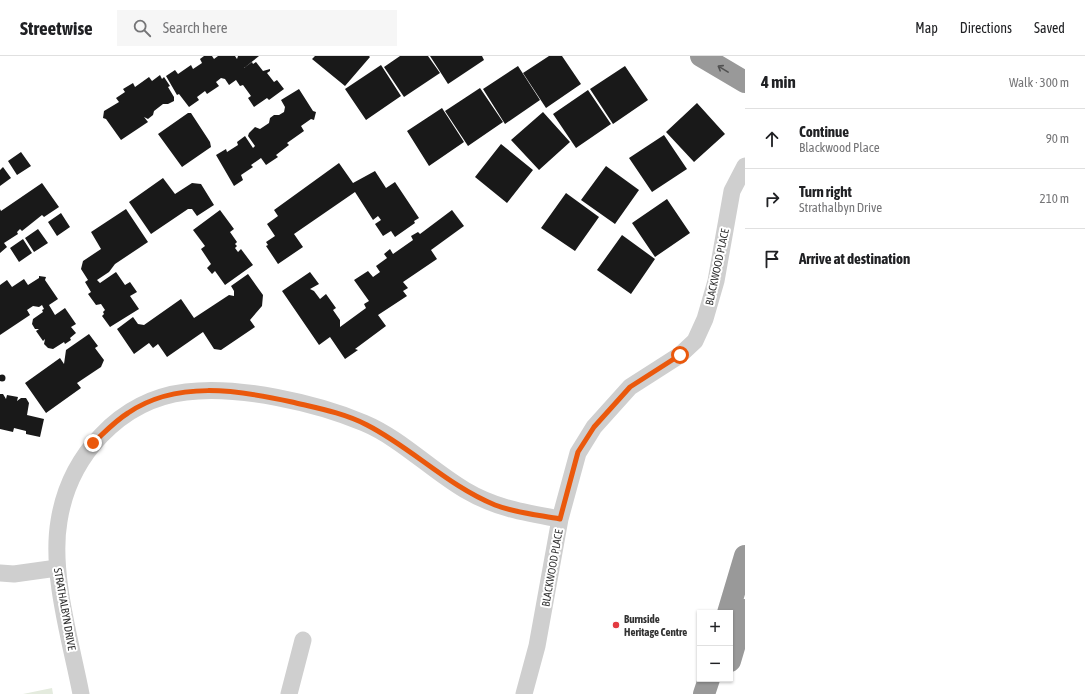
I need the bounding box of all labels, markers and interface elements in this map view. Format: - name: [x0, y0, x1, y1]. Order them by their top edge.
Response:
- search box: [117, 10, 397, 46]
- text: Streetwise: [20, 17, 93, 39]
- icon: search: [131, 17, 153, 39]
- text: Search here: [163, 19, 227, 36]
- text: Map: [915, 20, 938, 36]
- text: Directions: [960, 20, 1012, 36]
- text: Saved: [1034, 20, 1065, 36]
- one-way arrow: [717, 64, 729, 72]
- text: 4 min: [761, 72, 796, 92]
- text: Walk · 300 m: [1009, 75, 1069, 90]
- text: Continue: [799, 123, 849, 140]
- icon: ahead: [761, 128, 783, 150]
- text: 90 m: [1046, 131, 1069, 146]
- text: Blackwood Place: [799, 140, 880, 155]
- text: Turn right: [799, 183, 852, 200]
- icon: right: [761, 188, 783, 210]
- text: 210 m: [1040, 191, 1069, 206]
- text: Strathalbyn Drive: [799, 200, 882, 215]
- street label: BLACKWOOD PLACE: [703, 227, 731, 307]
- icon: arrive: [761, 248, 783, 270]
- text: Arrive at destination: [799, 250, 910, 267]
- route start: [671, 346, 689, 364]
- route end: [84, 434, 102, 452]
- street label: BLACKWOOD PLACE: [539, 528, 565, 608]
- street label: STRATHALBYN DRIVE: [52, 567, 78, 651]
- map controls: [697, 610, 733, 682]
- button: +: [697, 610, 733, 646]
- place label: Burnside Heritage Centre: [624, 613, 687, 638]
- marker: Burnside Heritage Centre: [611, 620, 621, 630]
- button: −: [697, 646, 733, 682]

